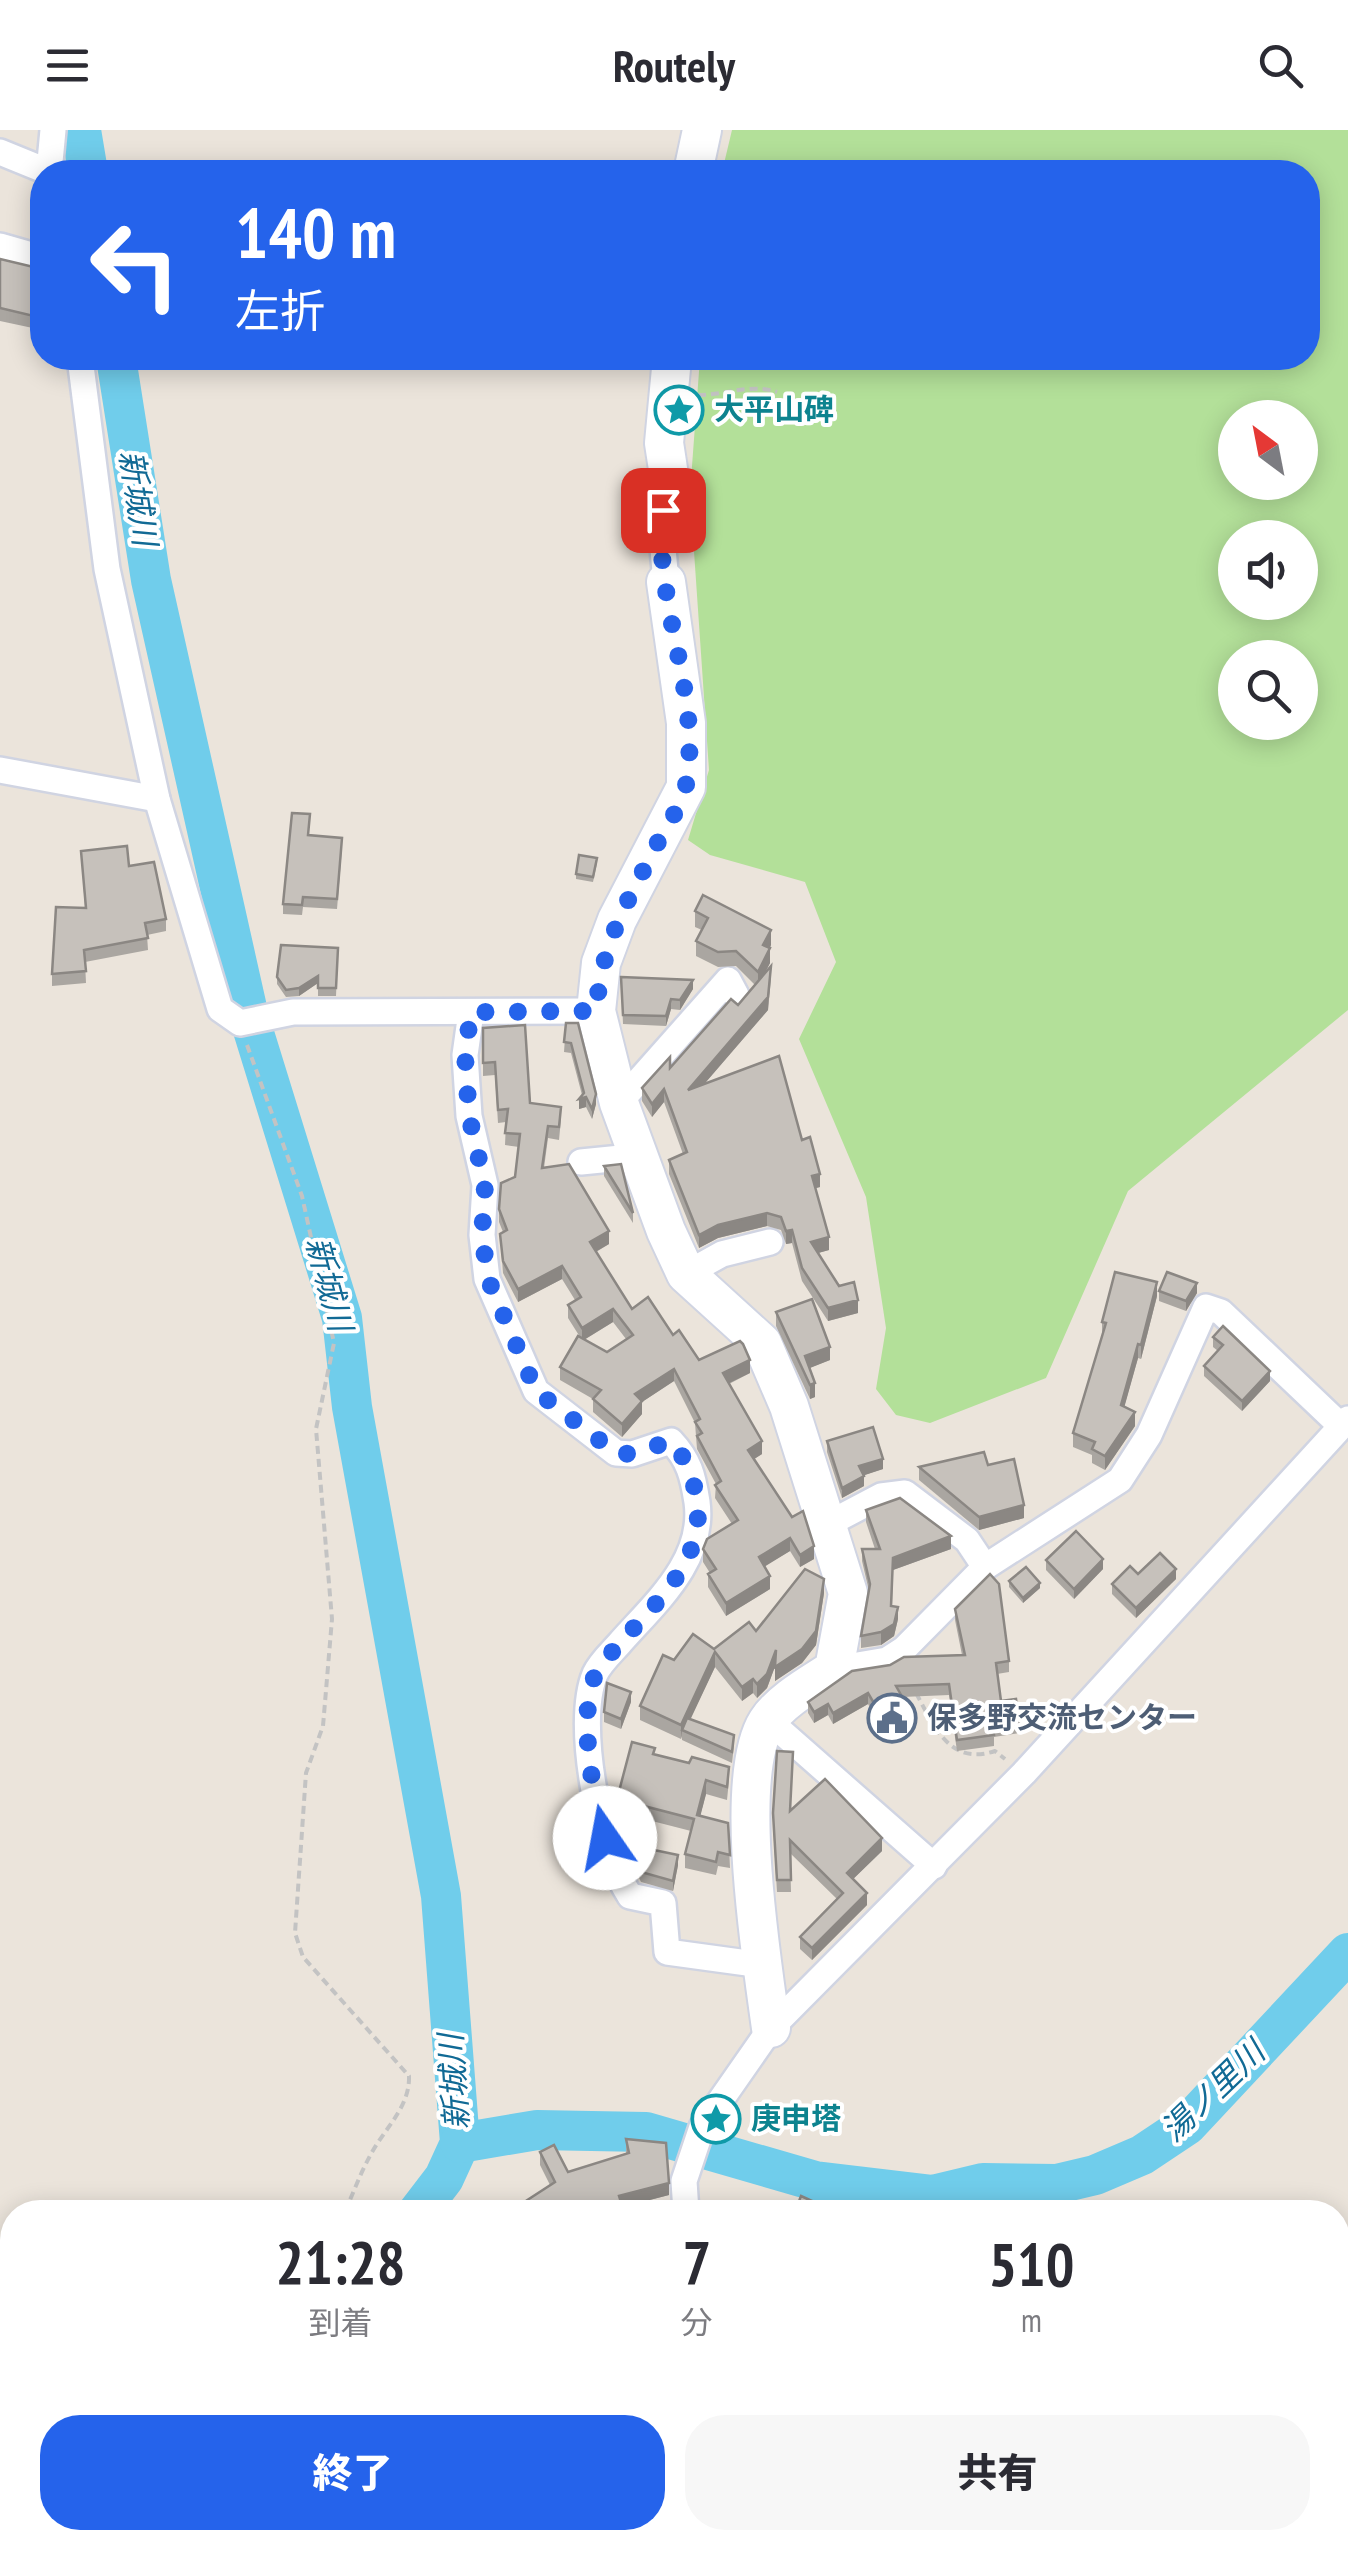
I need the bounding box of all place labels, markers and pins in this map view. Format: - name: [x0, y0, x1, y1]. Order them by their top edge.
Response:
- place icon: 大平山碑: [653, 384, 705, 436]
- place label: 大平山碑: [714, 389, 834, 428]
- pin: [621, 468, 706, 553]
- public building icon: 保多野交流センター: [866, 1692, 918, 1744]
- place label: 保多野交流センター: [927, 1697, 1197, 1736]
- place icon: 庚申塔: [690, 2093, 742, 2145]
- place label: 庚申塔: [751, 2098, 841, 2137]

